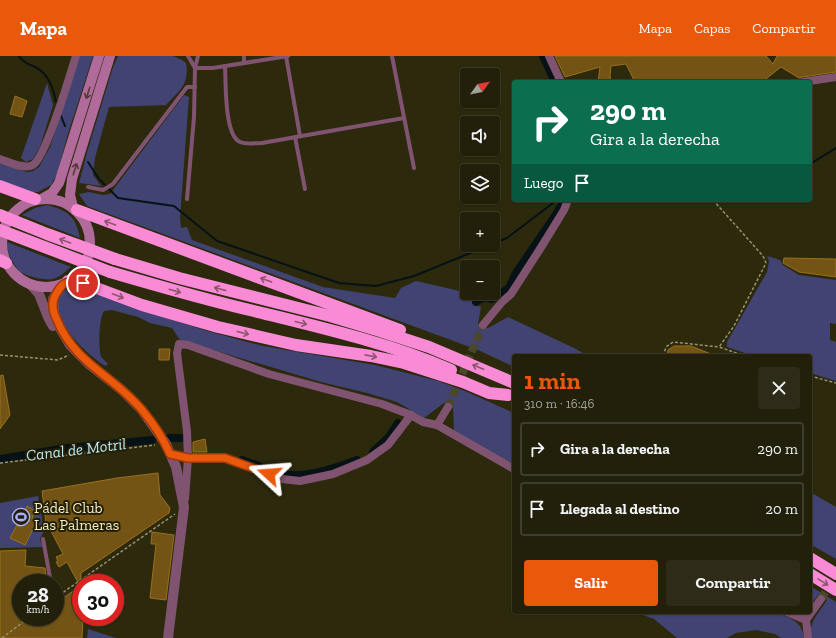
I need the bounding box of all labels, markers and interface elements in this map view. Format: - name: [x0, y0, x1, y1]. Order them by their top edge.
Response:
- text: Mapa: [20, 17, 67, 40]
- text: Mapa: [639, 20, 672, 37]
- text: Capas: [694, 20, 730, 37]
- text: Compartir: [752, 20, 816, 37]
- north arrow: [460, 68, 500, 108]
- map controls: [460, 68, 500, 300]
- one-way arrow: [84, 86, 91, 99]
- text: 290 m: [590, 94, 666, 127]
- icon: right: [524, 96, 576, 148]
- button: sound: [460, 116, 500, 156]
- text: Gira a la derecha: [590, 128, 720, 150]
- one-way arrow: [72, 162, 79, 175]
- button: layers: [460, 164, 500, 204]
- icon: arrive: [571, 172, 593, 194]
- text: Luego: [524, 174, 563, 192]
- button: +: [460, 212, 500, 252]
- one-way arrow: [104, 218, 116, 226]
- one-way arrow: [59, 236, 71, 244]
- button: −: [460, 260, 500, 300]
- pin: [66, 266, 100, 300]
- icon: arrive: [72, 272, 94, 294]
- one-way arrow: [260, 276, 272, 284]
- one-way arrow: [214, 285, 227, 292]
- one-way arrow: [168, 288, 181, 295]
- one-way arrow: [112, 293, 124, 301]
- one-way arrow: [294, 319, 307, 327]
- one-way arrow: [236, 330, 249, 337]
- one-way arrow: [364, 352, 377, 360]
- one-way arrow: [473, 363, 485, 370]
- text: 1 min: [524, 366, 581, 395]
- button: close: [758, 367, 800, 409]
- text: 310 m · 16:46: [524, 396, 595, 411]
- water label: Canal de Motril: [25, 434, 127, 465]
- icon: right: [526, 438, 548, 460]
- text: Gira a la derecha: [560, 440, 670, 458]
- text: 290 m: [757, 440, 798, 458]
- position arrow: [248, 453, 290, 495]
- icon: arrive: [526, 498, 548, 520]
- place label: Pádel Club Las Palmeras: [34, 499, 119, 534]
- text: Llegada al destino: [560, 500, 680, 518]
- text: 20 m: [765, 500, 798, 518]
- sports icon: Pádel Club Las Palmeras: [11, 507, 31, 527]
- button: Salir: [524, 560, 658, 606]
- button: Compartir: [666, 560, 800, 606]
- speed limit sign: 30: [72, 574, 124, 626]
- one-way arrow: [817, 578, 828, 586]
- text: 28: [27, 583, 49, 607]
- text: km/h: [27, 604, 49, 616]

